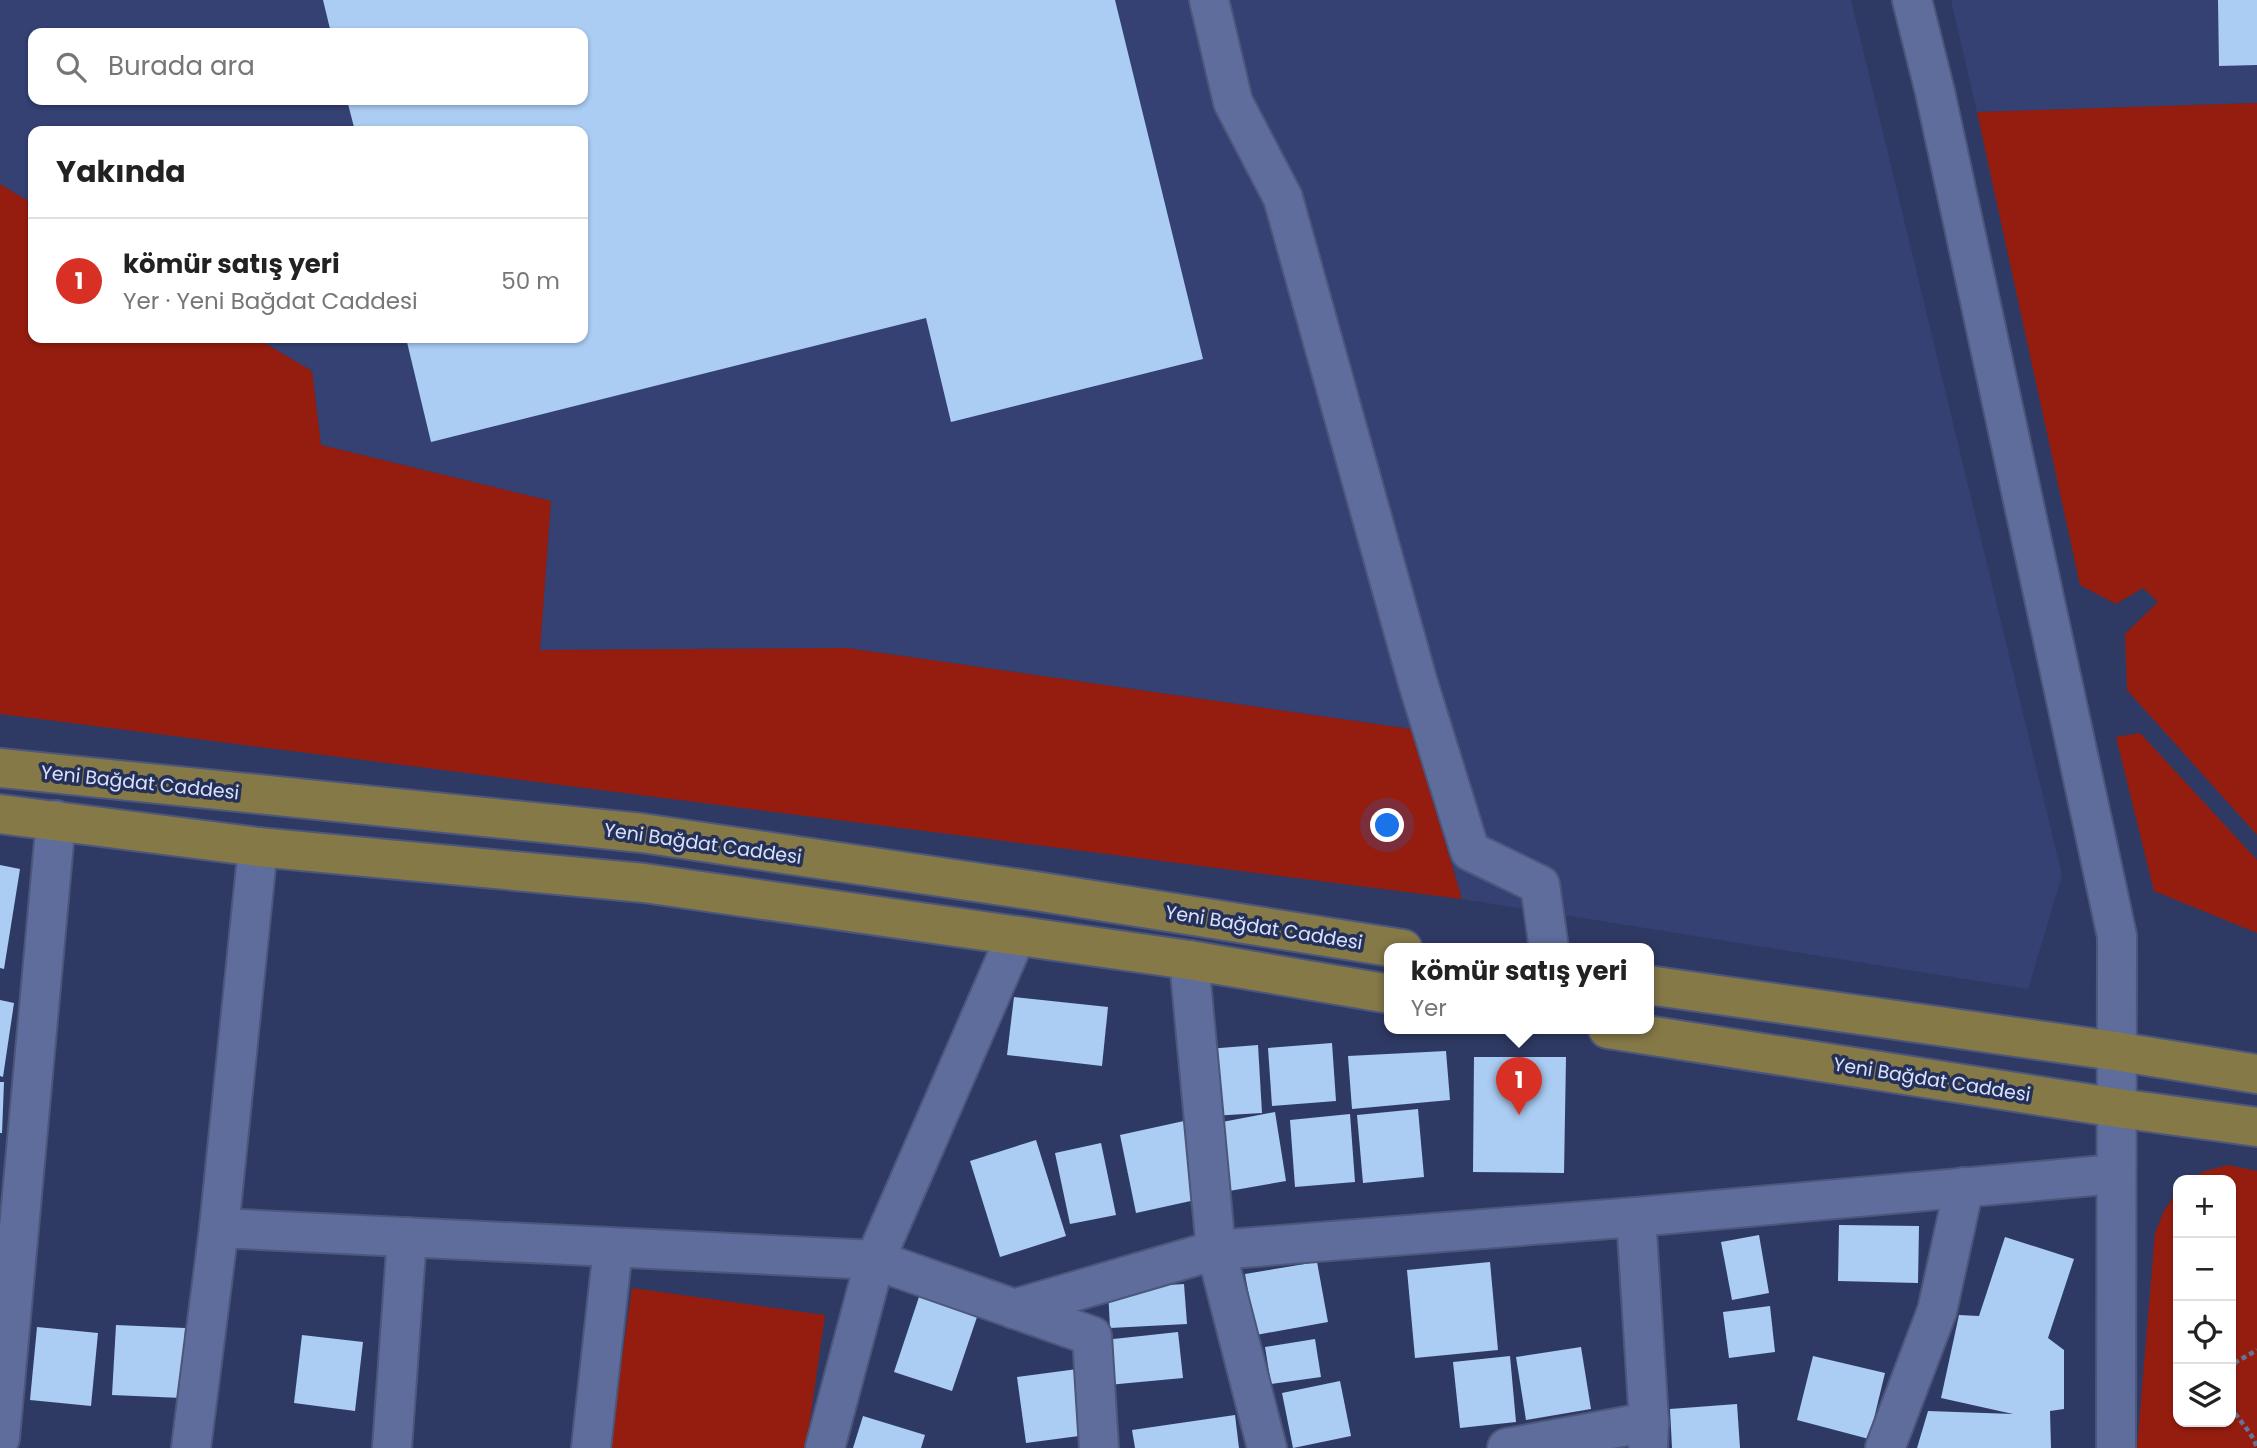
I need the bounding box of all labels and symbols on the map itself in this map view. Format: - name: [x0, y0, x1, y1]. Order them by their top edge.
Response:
- street label: Yeni Bağdat Caddesi: [39, 759, 241, 806]
- your location: [1370, 808, 1404, 842]
- street label: Yeni Bağdat Caddesi: [602, 816, 804, 871]
- street label: Yeni Bağdat Caddesi: [1163, 899, 1364, 956]
- street label: Yeni Bağdat Caddesi: [1831, 1051, 2032, 1108]
- pin: 1: [1496, 1057, 1542, 1115]

